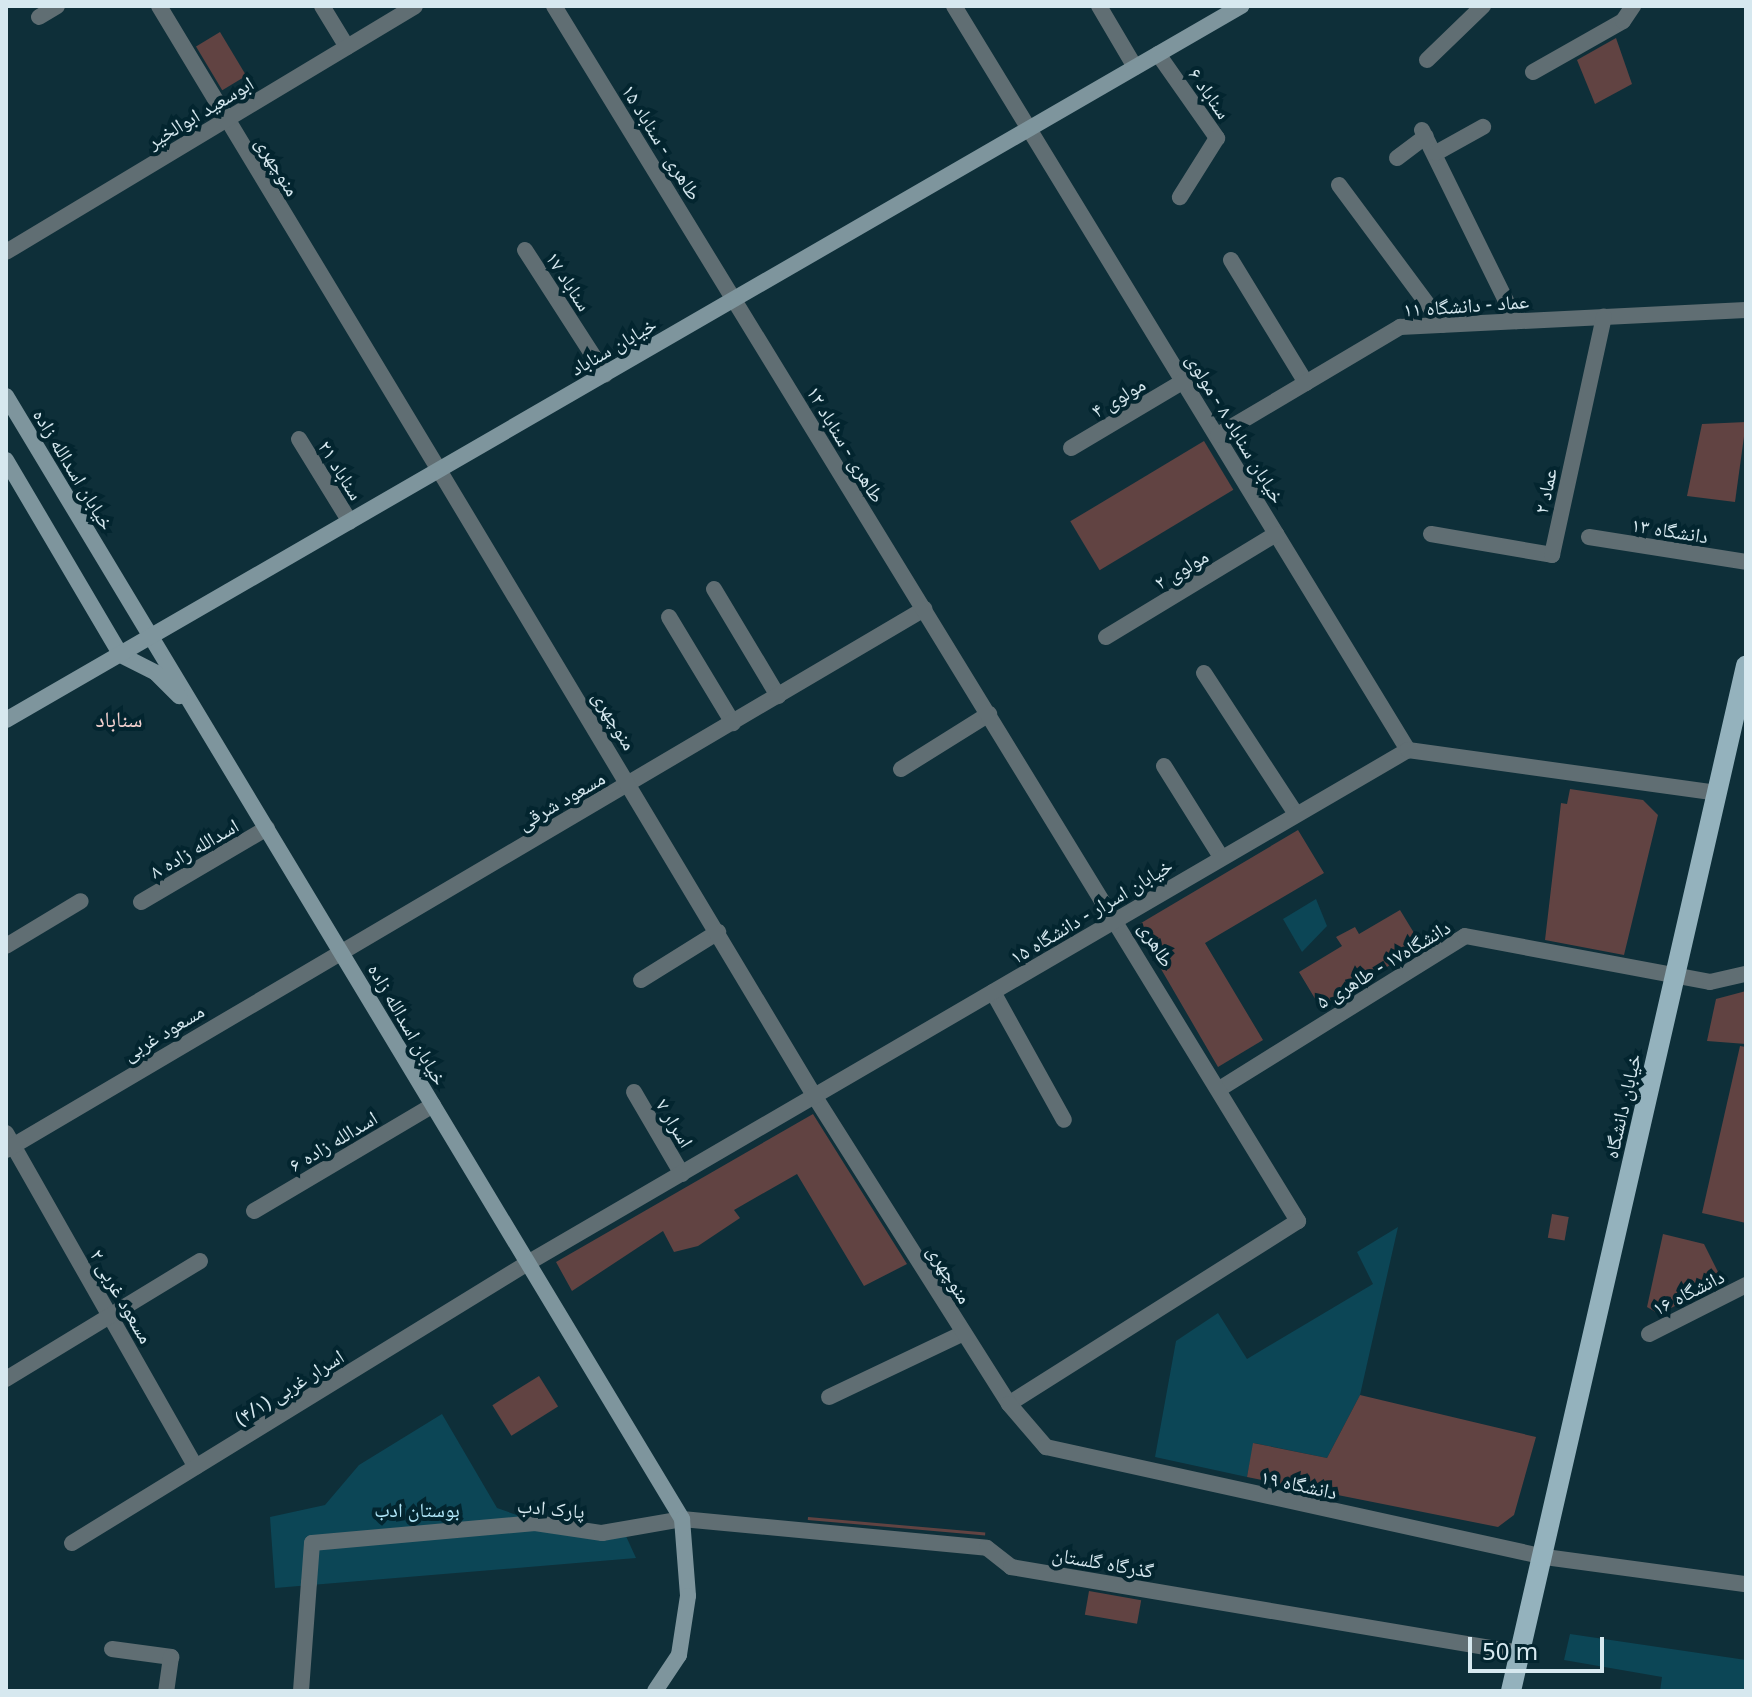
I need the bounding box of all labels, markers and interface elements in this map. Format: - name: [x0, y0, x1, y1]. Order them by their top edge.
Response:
- street label: سناباد ۶: [1184, 63, 1236, 123]
- street label: ابوسعید ابوالخیر: [142, 71, 258, 153]
- street label: طاهری - سناباد ۱۵: [617, 80, 707, 204]
- street label: منوچهری: [251, 132, 305, 200]
- street label: سناباد ۱۷: [541, 247, 597, 315]
- street label: عماد - دانشگاه ۱۱: [1402, 289, 1530, 321]
- street label: خیابان سناباد: [566, 312, 660, 380]
- street label: خیابان سناباد ۸ - مولوی: [1182, 349, 1290, 507]
- street label: مولوی ۴: [1087, 372, 1149, 422]
- street label: طاهری - سناباد ۱۲: [802, 381, 890, 507]
- street label: خیابان اسدالله زاده: [28, 404, 120, 534]
- street label: سناباد ۲۱: [313, 436, 369, 504]
- street label: عماد ۲: [1528, 466, 1562, 516]
- street label: دانشگاه ۱۳: [1630, 512, 1710, 548]
- street label: مولوی ۲: [1150, 544, 1212, 594]
- street label: منوچهری: [588, 686, 642, 754]
- district label: سناباد: [95, 706, 143, 732]
- street label: مسعود شرقی: [513, 765, 609, 835]
- street label: اسدالله زاده ۸: [145, 813, 243, 883]
- street label: خیابان اسرار - دانشگاه ۱۵: [1005, 853, 1177, 969]
- street label: دانشگاه۱۷ - طاهری ۵: [1312, 915, 1454, 1013]
- street label: طاهری: [1134, 917, 1180, 971]
- street label: خیابان اسدالله زاده: [363, 959, 453, 1089]
- street label: مسعود غربی: [118, 998, 208, 1066]
- street label: خیابان دانشگاه: [1598, 1051, 1646, 1161]
- street label: اسرار ۷: [651, 1094, 699, 1152]
- street label: اسدالله زاده ۶: [285, 1105, 381, 1177]
- street label: منوچهری: [923, 1240, 977, 1308]
- street label: مسعود غربی ۲: [85, 1244, 159, 1348]
- street label: دانشگاه ۱۶: [1648, 1264, 1728, 1320]
- street label: اسرار غربی (۴/۱): [230, 1344, 348, 1430]
- street label: دانشگاه ۱۹: [1259, 1464, 1339, 1504]
- street label: پارک ادب: [516, 1493, 586, 1523]
- park label: بوستان ادب: [374, 1497, 460, 1521]
- street label: گذرگاه گلستان: [1050, 1541, 1156, 1583]
- scale bar: [1472, 1621, 1608, 1671]
- text: 50 m: [1482, 1634, 1538, 1667]

